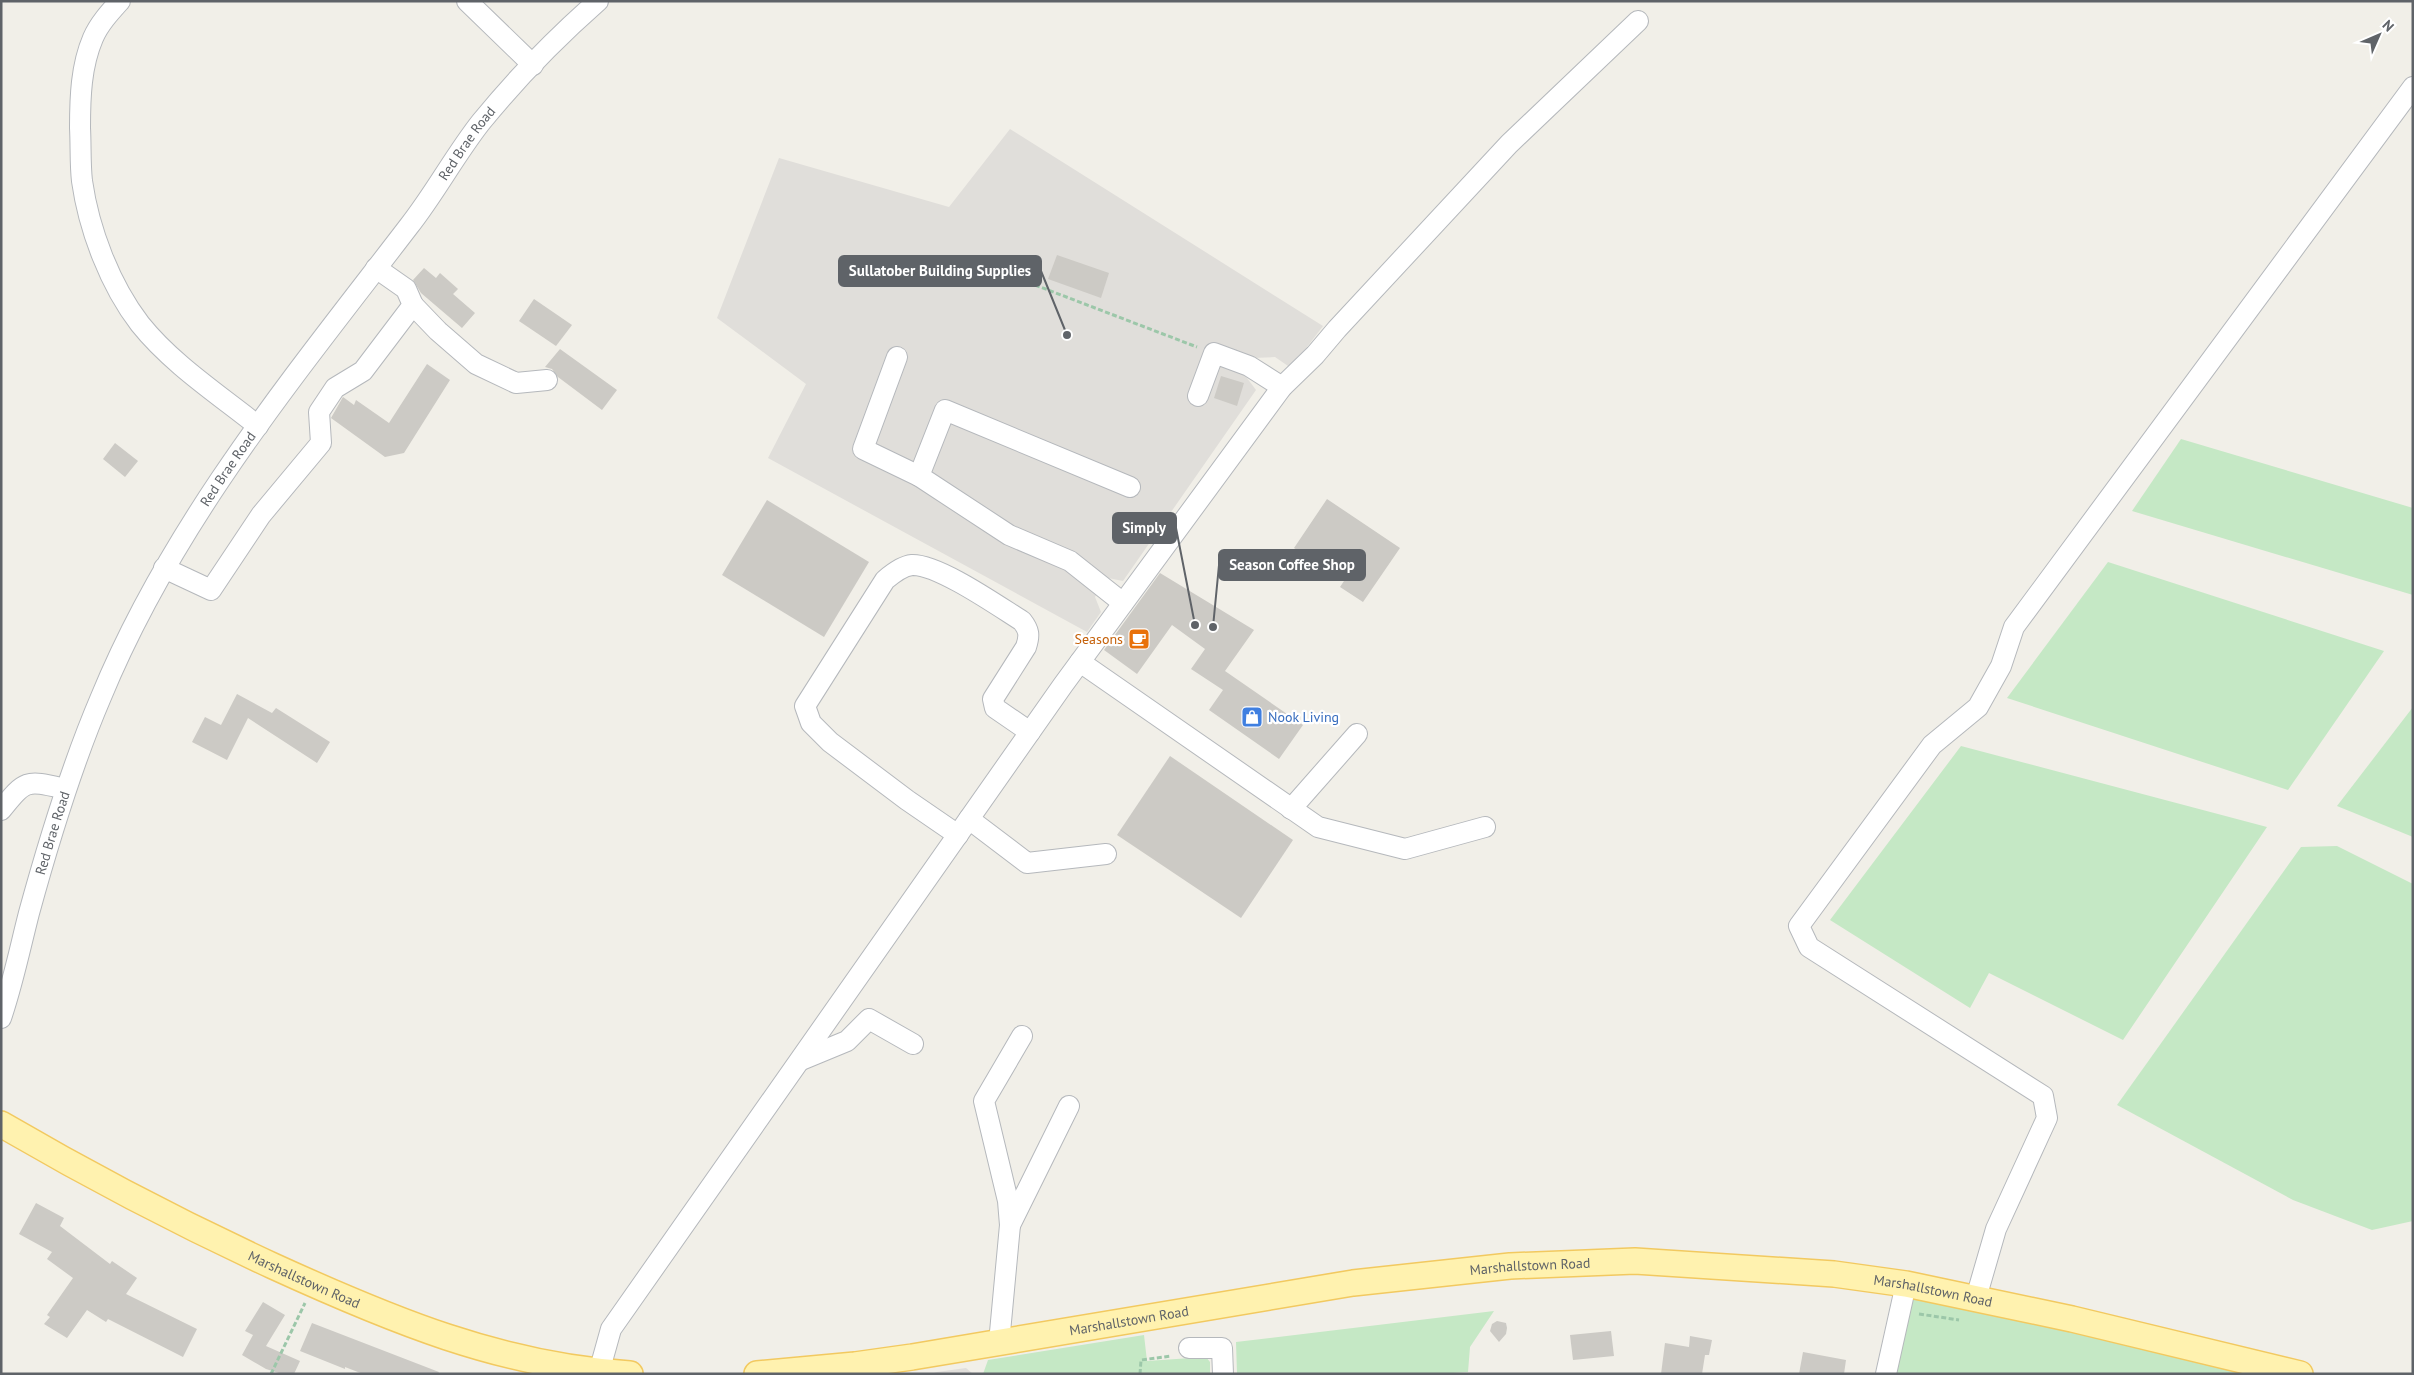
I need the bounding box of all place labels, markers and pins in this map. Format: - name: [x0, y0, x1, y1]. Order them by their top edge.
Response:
- callout: Sullatober Building Supplies: [839, 256, 1041, 286]
- callout: Simply: [1113, 513, 1176, 543]
- callout: Season Coffee Shop: [1219, 550, 1365, 580]
- cafe icon: Seasons: [1127, 627, 1151, 651]
- place label: Seasons: [1075, 630, 1123, 648]
- shop icon: Nook Living: [1240, 705, 1264, 729]
- place label: Nook Living: [1268, 708, 1339, 726]

